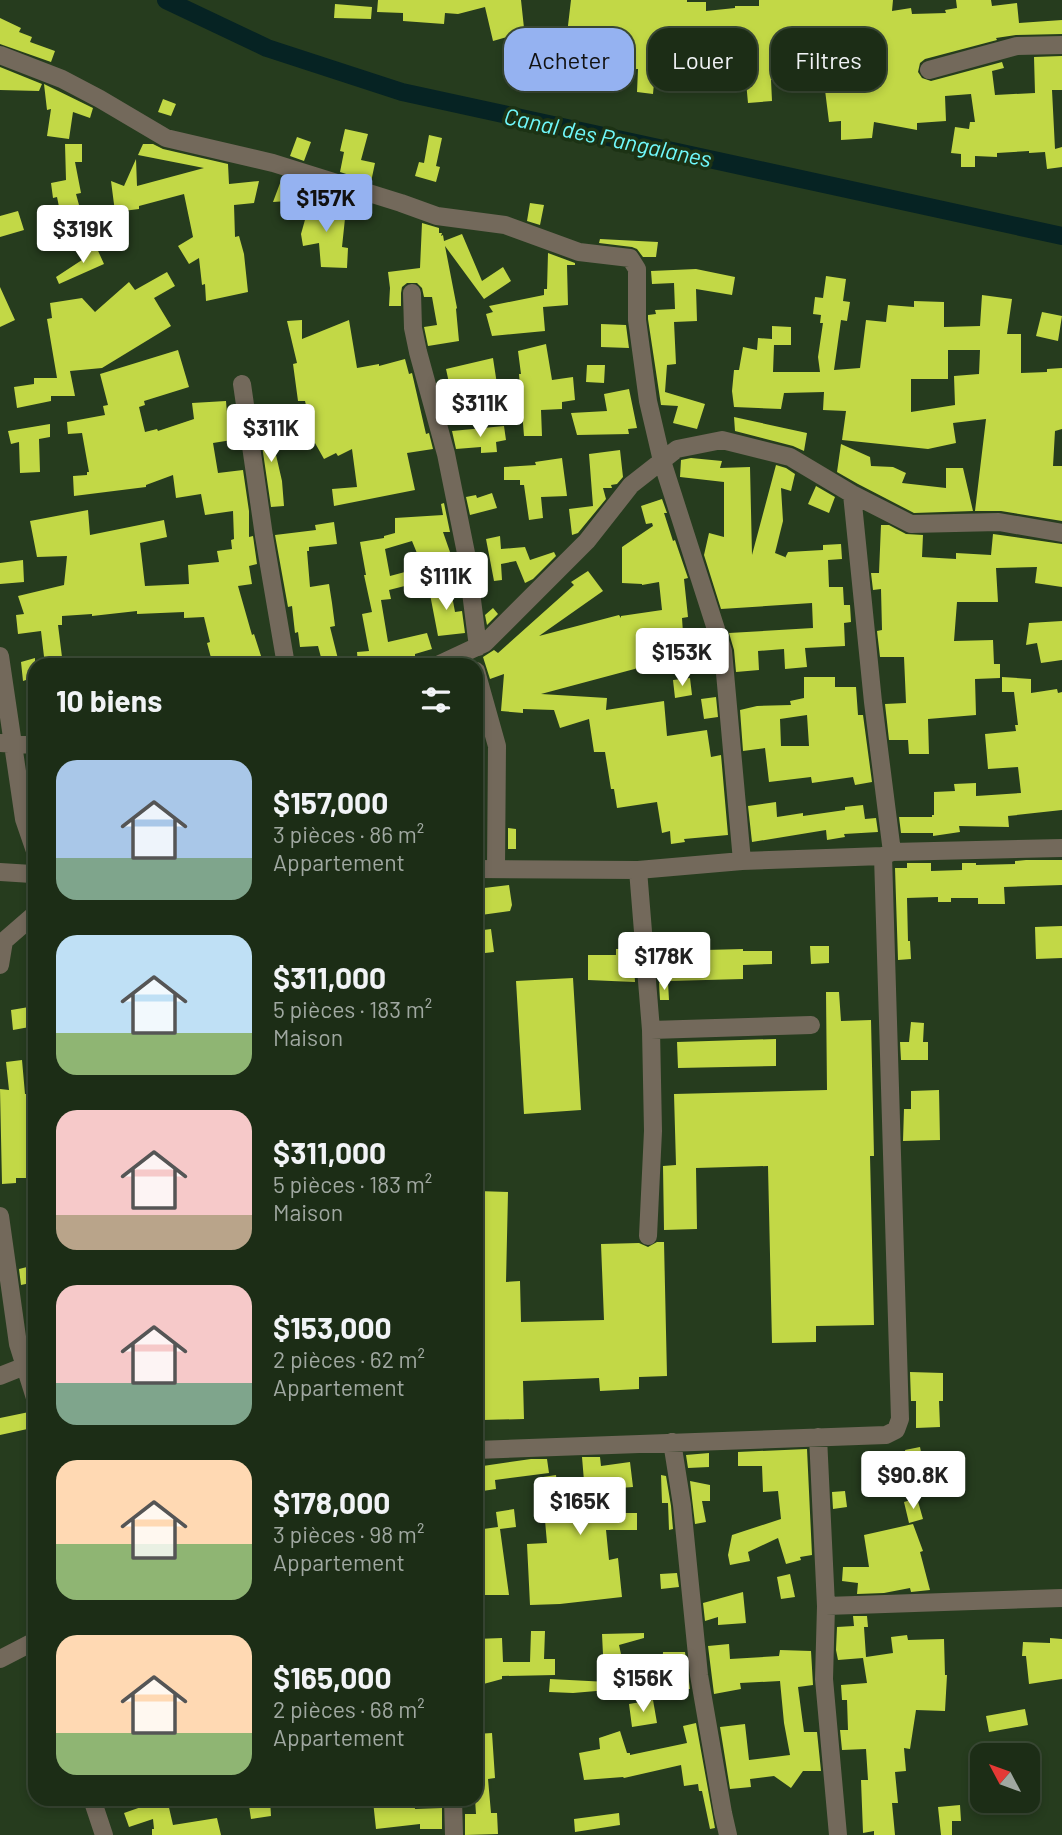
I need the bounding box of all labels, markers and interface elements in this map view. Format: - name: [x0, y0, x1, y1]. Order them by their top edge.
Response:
- chip: Acheter: [504, 28, 634, 91]
- chip: Louer: [648, 28, 757, 91]
- chip: Filtres: [771, 28, 886, 91]
- water label: Canal des Pangalanes: [502, 101, 714, 173]
- pin: $157K: [277, 174, 375, 234]
- text: $157K: [296, 183, 356, 211]
- pin: $319K: [34, 205, 132, 265]
- text: $319K: [53, 214, 113, 242]
- pin: $311K: [431, 380, 529, 439]
- text: $311K: [452, 388, 508, 416]
- pin: $311K: [222, 405, 320, 464]
- text: $311K: [243, 413, 299, 441]
- pin: $111K: [397, 552, 495, 612]
- text: $111K: [420, 561, 472, 589]
- pin: $153K: [633, 628, 731, 688]
- text: $153K: [652, 637, 712, 665]
- icon: filters: [417, 681, 455, 719]
- text: 10 biens: [56, 682, 162, 718]
- text: $157,000: [273, 784, 388, 820]
- icon: home: [112, 788, 196, 872]
- text: 3 pièces · 86 m²: [273, 820, 424, 848]
- text: Appartement: [273, 848, 405, 876]
- pin: $178K: [615, 932, 713, 992]
- text: $178K: [634, 941, 694, 969]
- text: $311,000: [273, 959, 386, 995]
- icon: home: [112, 963, 196, 1047]
- text: 5 pièces · 183 m²: [273, 995, 432, 1023]
- text: Maison: [273, 1023, 343, 1051]
- text: $311,000: [273, 1134, 386, 1170]
- icon: home: [112, 1138, 196, 1222]
- text: 5 pièces · 183 m²: [273, 1170, 432, 1198]
- text: Maison: [273, 1198, 343, 1226]
- text: $153,000: [273, 1309, 392, 1345]
- icon: home: [112, 1313, 196, 1397]
- text: 2 pièces · 62 m²: [273, 1345, 425, 1373]
- text: Appartement: [273, 1373, 405, 1401]
- pin: $90.8K: [856, 1452, 970, 1511]
- text: $90.8K: [877, 1460, 949, 1488]
- pin: $165K: [531, 1478, 629, 1537]
- text: $178,000: [273, 1484, 390, 1520]
- text: $165K: [550, 1486, 610, 1514]
- icon: home: [112, 1488, 196, 1572]
- text: 3 pièces · 98 m²: [273, 1520, 424, 1548]
- text: Appartement: [273, 1548, 405, 1576]
- pin: $156K: [594, 1654, 692, 1714]
- text: $165,000: [273, 1659, 392, 1695]
- icon: home: [112, 1663, 196, 1747]
- text: $156K: [613, 1663, 673, 1691]
- text: 2 pièces · 68 m²: [273, 1695, 425, 1723]
- text: Appartement: [273, 1723, 405, 1751]
- north arrow: [970, 1743, 1040, 1813]
- map controls: [970, 1743, 1040, 1813]

